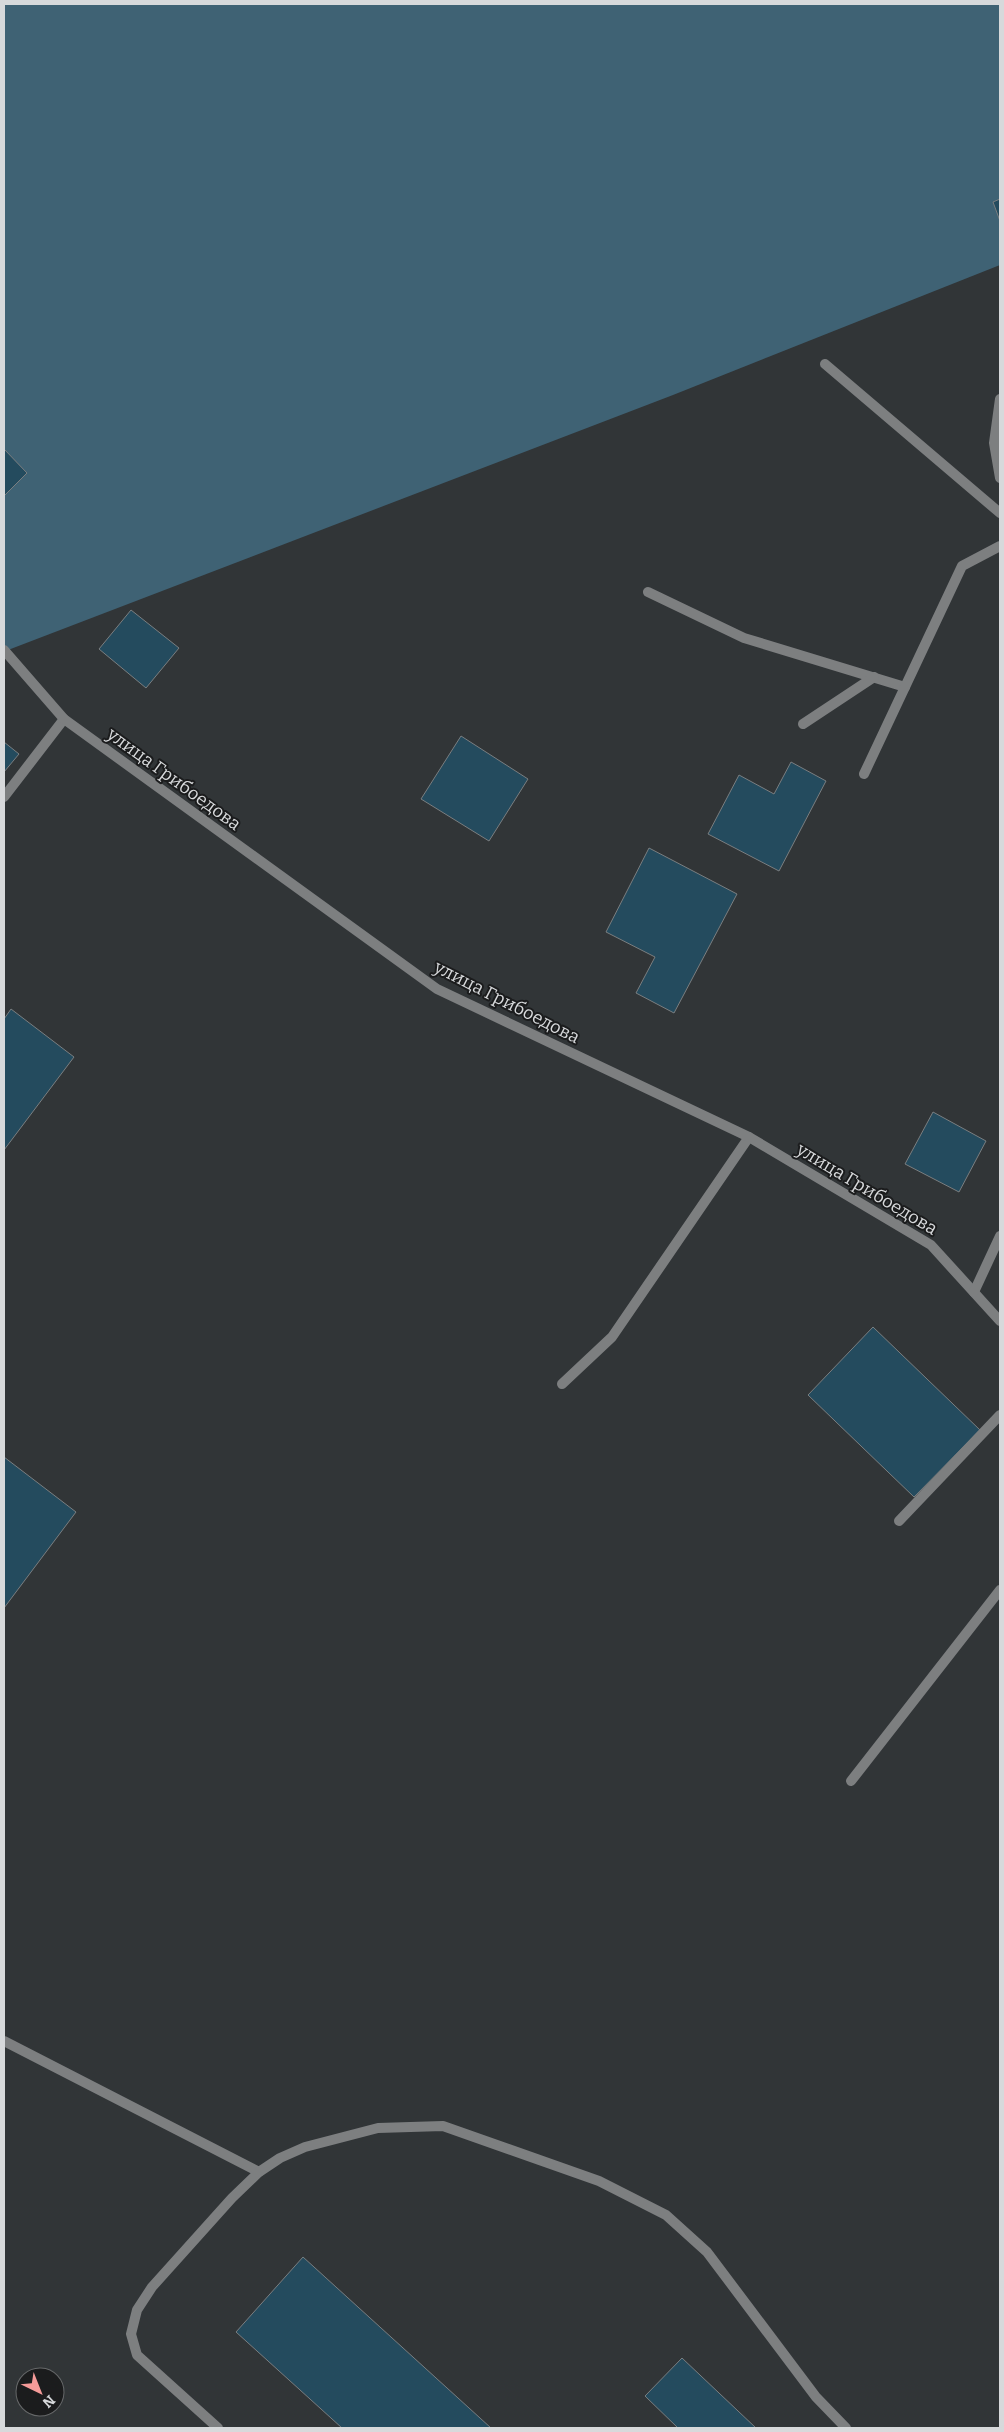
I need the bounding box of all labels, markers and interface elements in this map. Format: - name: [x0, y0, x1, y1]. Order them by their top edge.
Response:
- street label: улица Грибоедова: [102, 722, 245, 835]
- street label: улица Грибоедова: [430, 955, 584, 1048]
- street label: улица Грибоедова: [792, 1138, 941, 1240]
- north arrow: [15, 2367, 65, 2417]
- text: N: [39, 2391, 58, 2411]

